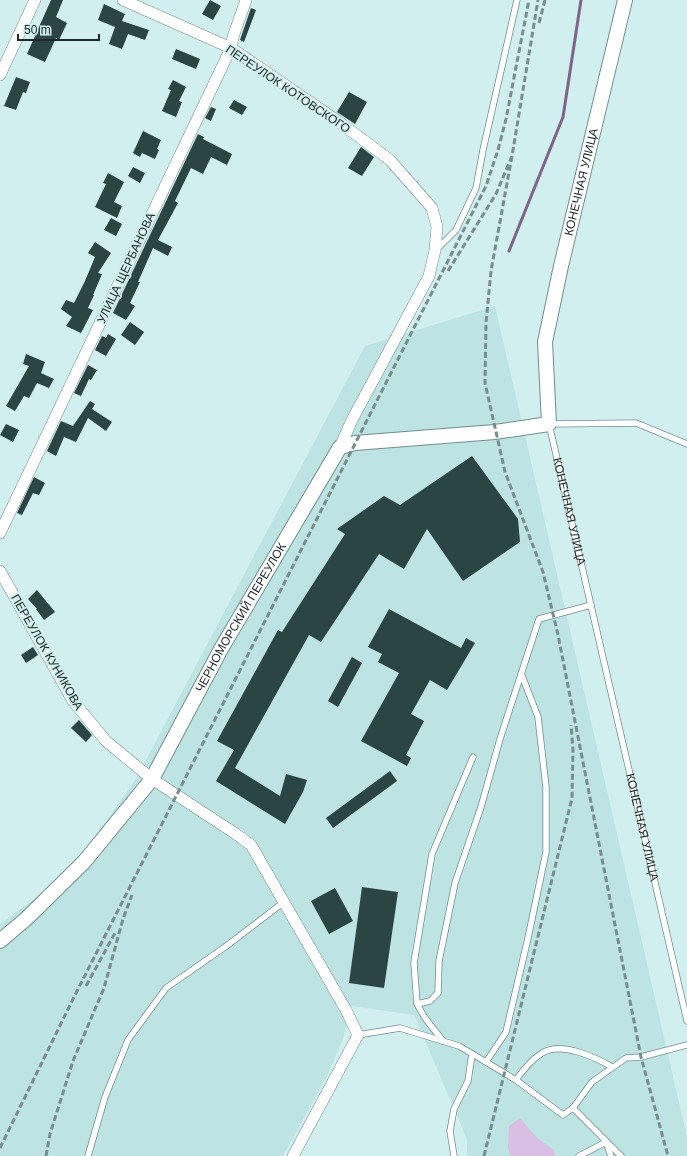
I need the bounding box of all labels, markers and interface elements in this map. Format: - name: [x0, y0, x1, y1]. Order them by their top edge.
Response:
- scale bar: [18, 16, 99, 42]
- text: 50 m: [24, 23, 51, 37]
- street label: ПЕРЕУЛОК КОТОВСКОГО: [223, 42, 353, 136]
- street label: КОНЕЧНАЯ УЛИЦА: [562, 127, 601, 237]
- street label: УЛИЦА ЩЕРБАНОВА: [94, 210, 158, 326]
- street label: КОНЕЧНАЯ УЛИЦА: [550, 456, 588, 567]
- street label: ЧЕРНОМОРСКИЙ ПЕРЕУЛОК: [192, 540, 289, 694]
- street label: ПЕРЕУЛОК КУНИКОВА: [8, 592, 86, 712]
- street label: КОНЕЧНАЯ УЛИЦА: [623, 772, 661, 882]

